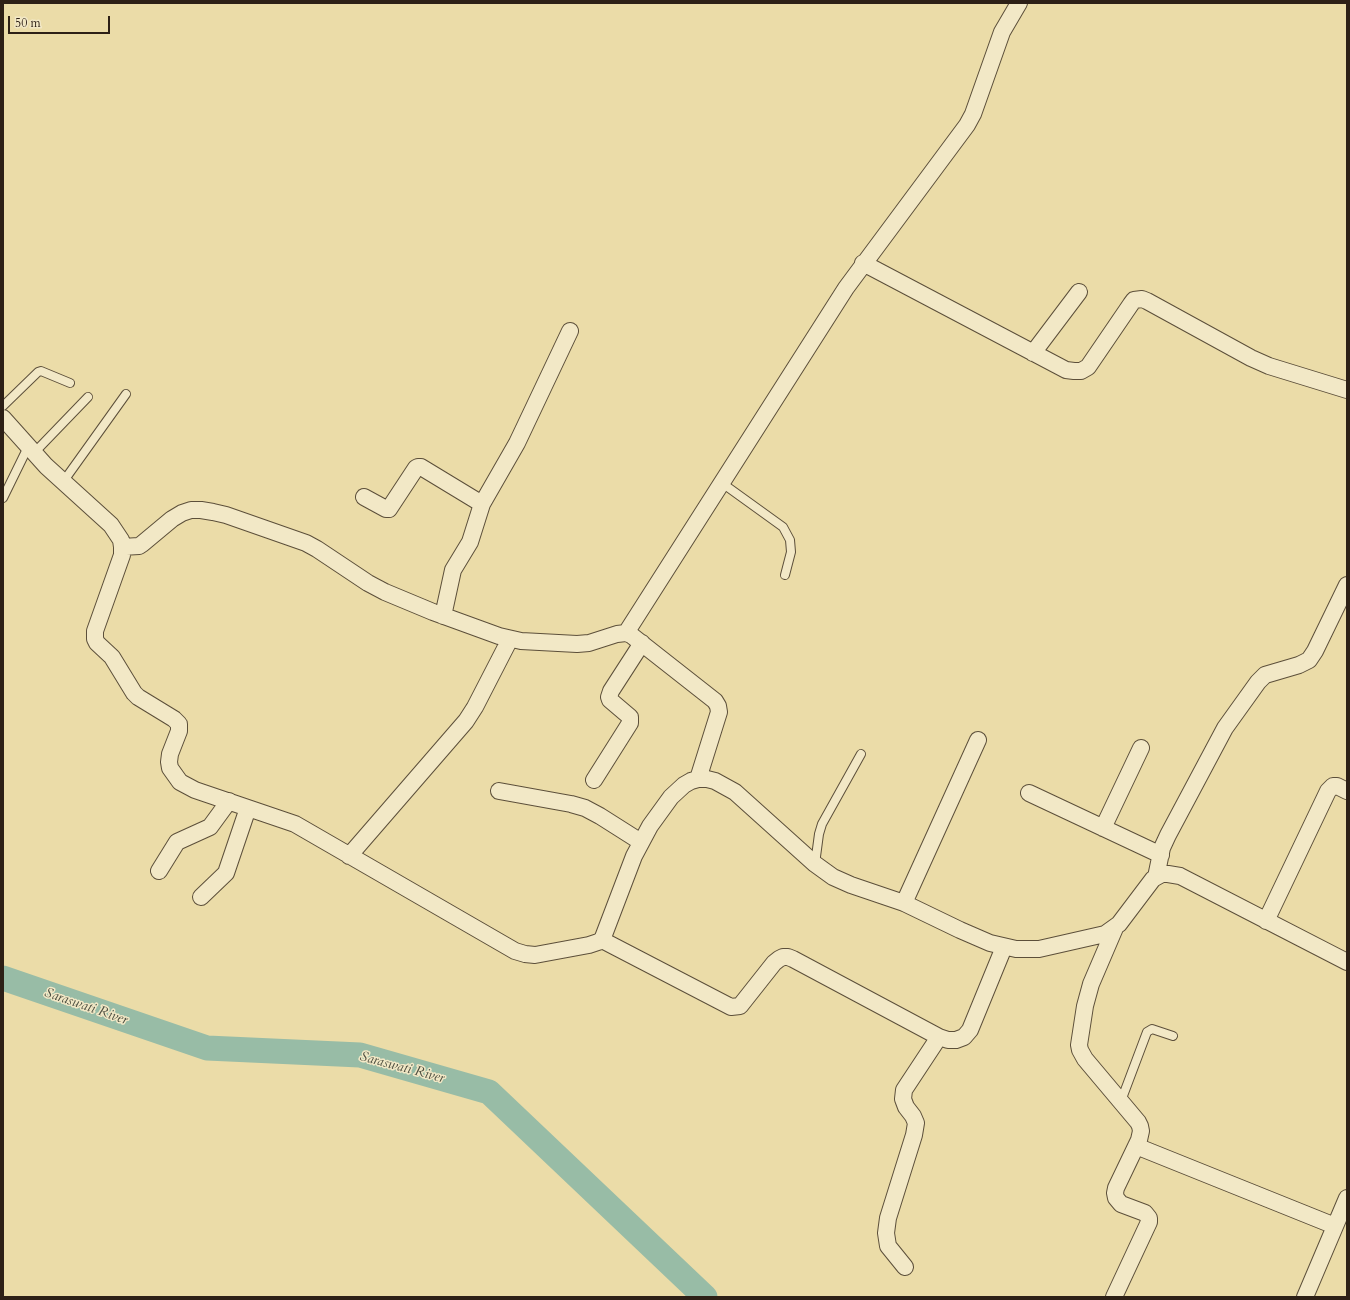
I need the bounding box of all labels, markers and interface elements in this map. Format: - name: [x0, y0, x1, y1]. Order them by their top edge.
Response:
- scale bar: [10, 8, 112, 34]
- text: 50 m: [15, 15, 41, 31]
- water label: Saraswati River: [42, 985, 130, 1029]
- water label: Saraswati River: [358, 1049, 446, 1087]

